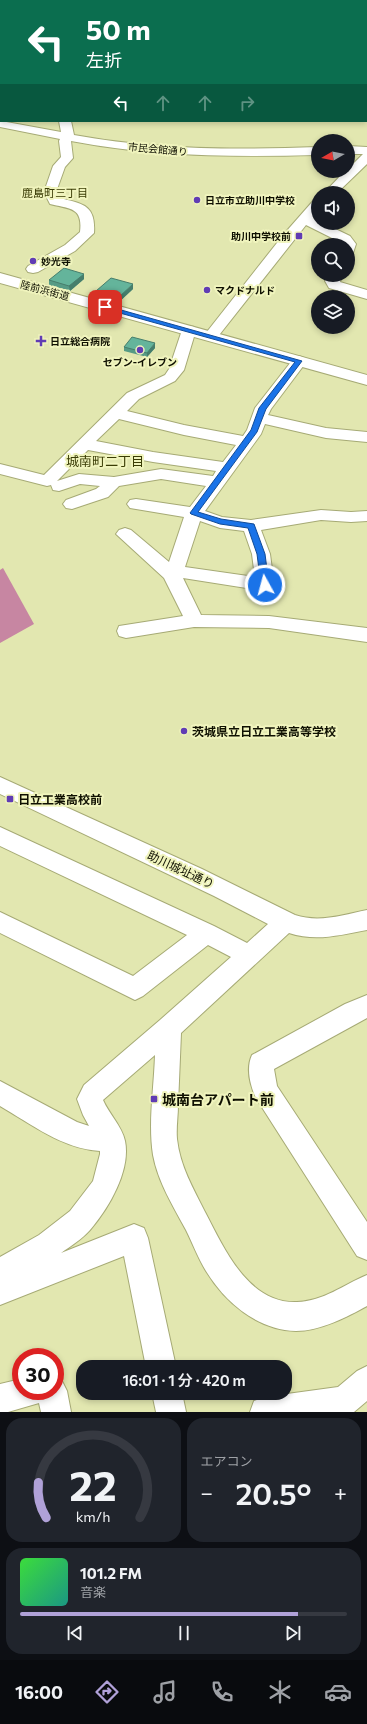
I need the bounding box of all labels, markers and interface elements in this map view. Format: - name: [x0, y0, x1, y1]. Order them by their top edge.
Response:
- text: 50 m: [86, 12, 151, 46]
- icon: left: [20, 16, 72, 68]
- text: 左折: [86, 49, 122, 71]
- icon: left: [110, 92, 132, 114]
- icon: ahead: [152, 92, 174, 114]
- icon: ahead: [194, 92, 216, 114]
- icon: right: [236, 92, 258, 114]
- north arrow: [311, 134, 355, 178]
- map controls: [311, 134, 355, 334]
- street label: 市民会館通り: [128, 140, 188, 158]
- district label: 鹿島町三丁目: [22, 186, 88, 199]
- button: sound: [311, 186, 355, 230]
- place label: 日立市立助川中学校: [205, 194, 295, 206]
- marker: 日立市立助川中学校: [192, 195, 202, 205]
- place label: 助川中学校前: [231, 230, 291, 242]
- marker: 助川中学校前: [294, 231, 304, 241]
- button: search: [311, 238, 355, 282]
- place label: 妙光寺: [41, 255, 71, 267]
- marker: 妙光寺: [28, 256, 38, 266]
- street label: 陸前浜街道: [19, 278, 71, 302]
- place label: マクドナルド: [215, 284, 275, 296]
- marker: マクドナルド: [202, 285, 212, 295]
- pin: [88, 290, 122, 324]
- button: layers: [311, 290, 355, 334]
- icon: arrive: [94, 296, 116, 318]
- marker: 日立総合病院: [35, 335, 47, 347]
- place label: 日立総合病院: [50, 335, 110, 347]
- marker: セブン-イレブン: [135, 345, 145, 355]
- place label: セブン-イレブン: [103, 356, 177, 368]
- district label: 城南町二丁目: [66, 453, 144, 469]
- position arrow: [244, 564, 286, 606]
- place label: 茨城県立日立工業高等学校: [192, 724, 336, 738]
- marker: 茨城県立日立工業高等学校: [179, 726, 189, 736]
- place label: 日立工業高校前: [18, 792, 102, 806]
- marker: 日立工業高校前: [5, 794, 15, 804]
- street label: 助川城址通り: [145, 847, 217, 891]
- place label: 城南台アパート前: [162, 1091, 274, 1108]
- marker: 城南台アパート前: [149, 1094, 159, 1104]
- speed limit sign: 30: [12, 1348, 64, 1400]
- text: 16:01 · 1 分 · 420 m: [122, 1371, 246, 1389]
- text: エアコン: [201, 1453, 253, 1469]
- text: 22: [70, 1459, 117, 1510]
- text: 20.5°: [236, 1474, 312, 1511]
- text: −: [201, 1479, 213, 1506]
- text: +: [334, 1479, 347, 1506]
- text: km/h: [76, 1507, 111, 1525]
- text: 101.2 FM: [80, 1564, 142, 1582]
- text: 音楽: [80, 1584, 106, 1600]
- icon: previous: [64, 1622, 86, 1644]
- icon: pause: [173, 1622, 195, 1644]
- icon: next: [282, 1622, 304, 1644]
- icon: directions: [93, 1678, 121, 1706]
- icon: music: [151, 1678, 179, 1706]
- icon: phone: [208, 1678, 236, 1706]
- icon: climate: [266, 1678, 294, 1706]
- icon: car: [324, 1678, 352, 1706]
- text: 16:00: [15, 1681, 63, 1703]

